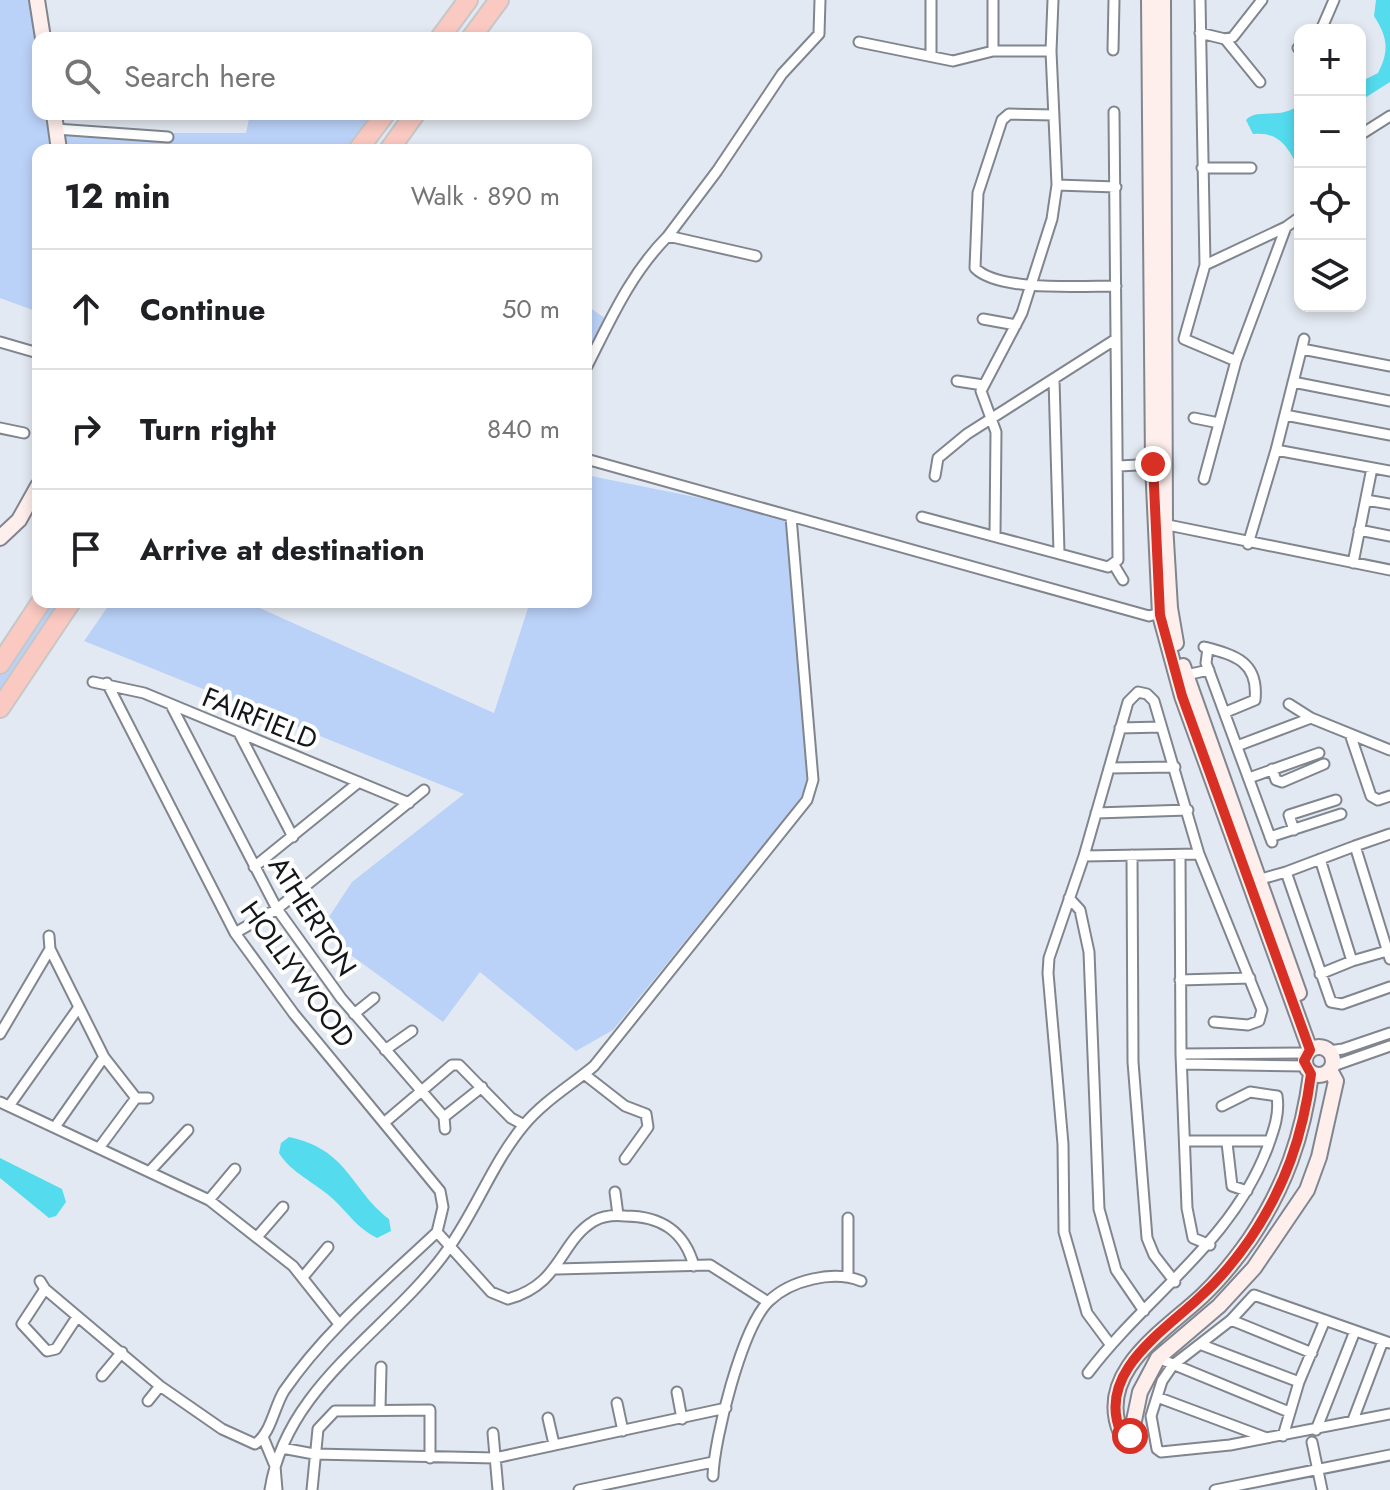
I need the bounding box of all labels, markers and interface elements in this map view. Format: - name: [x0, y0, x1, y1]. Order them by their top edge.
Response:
- map controls: [1294, 24, 1366, 312]
- button: +: [1294, 24, 1366, 96]
- search box: [32, 32, 592, 120]
- icon: search: [60, 54, 104, 98]
- text: Search here: [124, 55, 276, 98]
- button: −: [1294, 96, 1366, 168]
- button: locate: [1294, 168, 1366, 240]
- text: 12 min: [64, 172, 171, 221]
- text: Walk · 890 m: [411, 177, 560, 215]
- button: layers: [1294, 240, 1366, 312]
- icon: ahead: [64, 287, 108, 331]
- text: Continue: [140, 288, 266, 331]
- text: 50 m: [502, 290, 560, 328]
- icon: right: [64, 407, 108, 451]
- text: Turn right: [140, 408, 276, 451]
- text: 840 m: [487, 410, 560, 448]
- route end: [1135, 446, 1171, 482]
- icon: arrive: [64, 527, 108, 571]
- text: Arrive at destination: [140, 528, 425, 571]
- street label: FAIRFIELD: [196, 677, 324, 760]
- street label: ATHERTON: [258, 848, 367, 985]
- street label: HOLLYWOOD: [230, 892, 365, 1056]
- route start: [1112, 1418, 1148, 1454]

